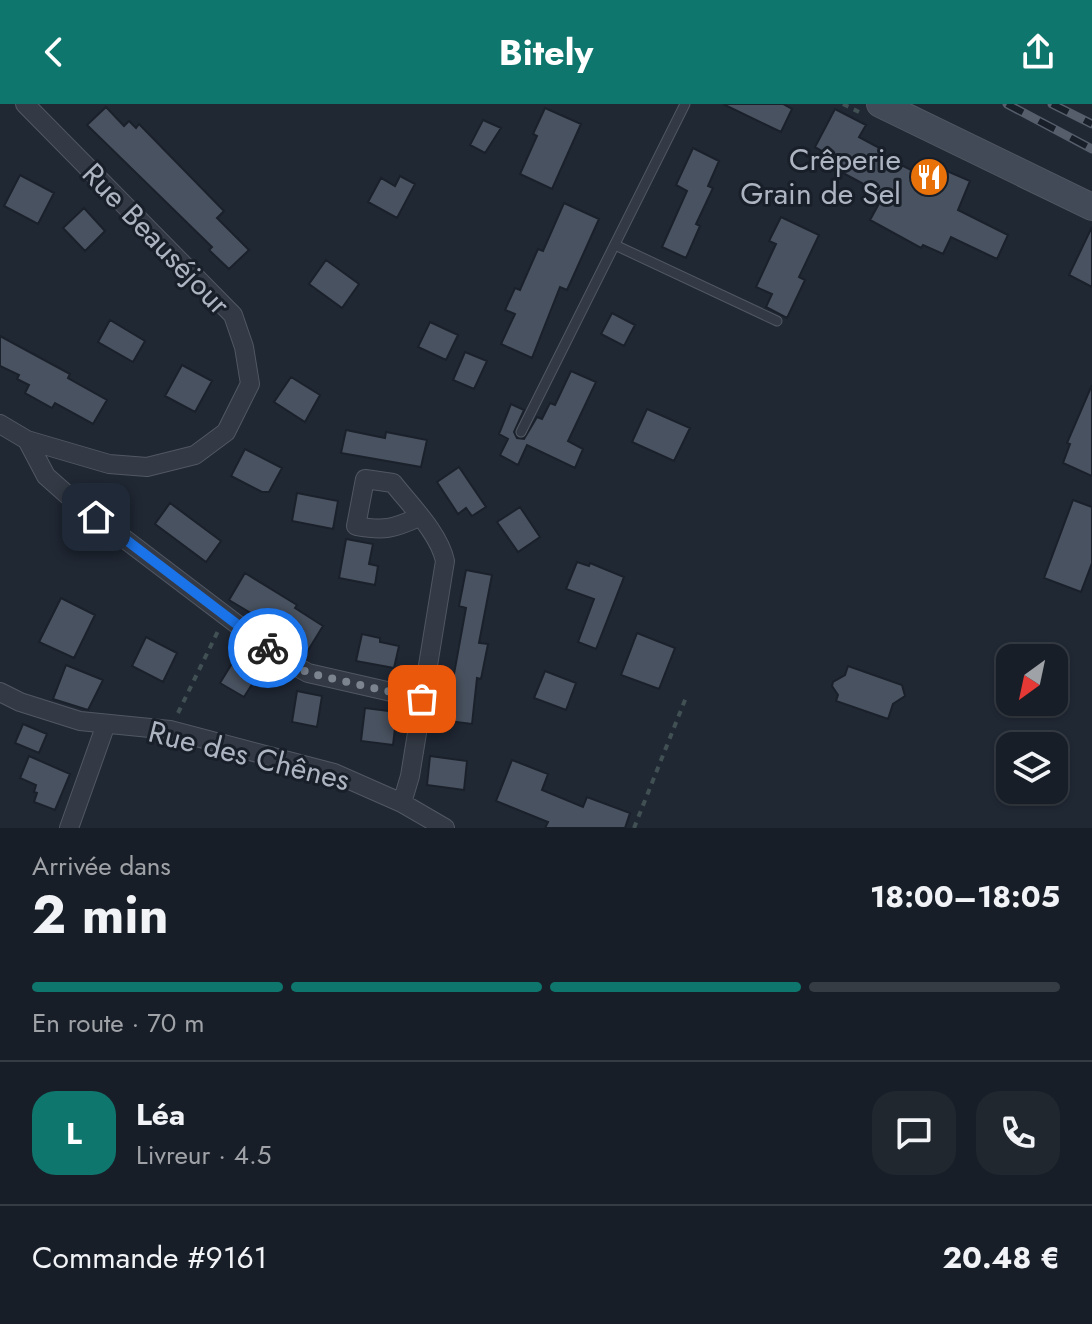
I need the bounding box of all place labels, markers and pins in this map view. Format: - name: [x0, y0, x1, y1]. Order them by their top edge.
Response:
- place label: Crêperie Grain de Sel: [740, 138, 901, 215]
- restaurant icon: Crêperie Grain de Sel: [908, 156, 950, 198]
- pin: [62, 483, 130, 551]
- pin: [388, 665, 456, 733]

